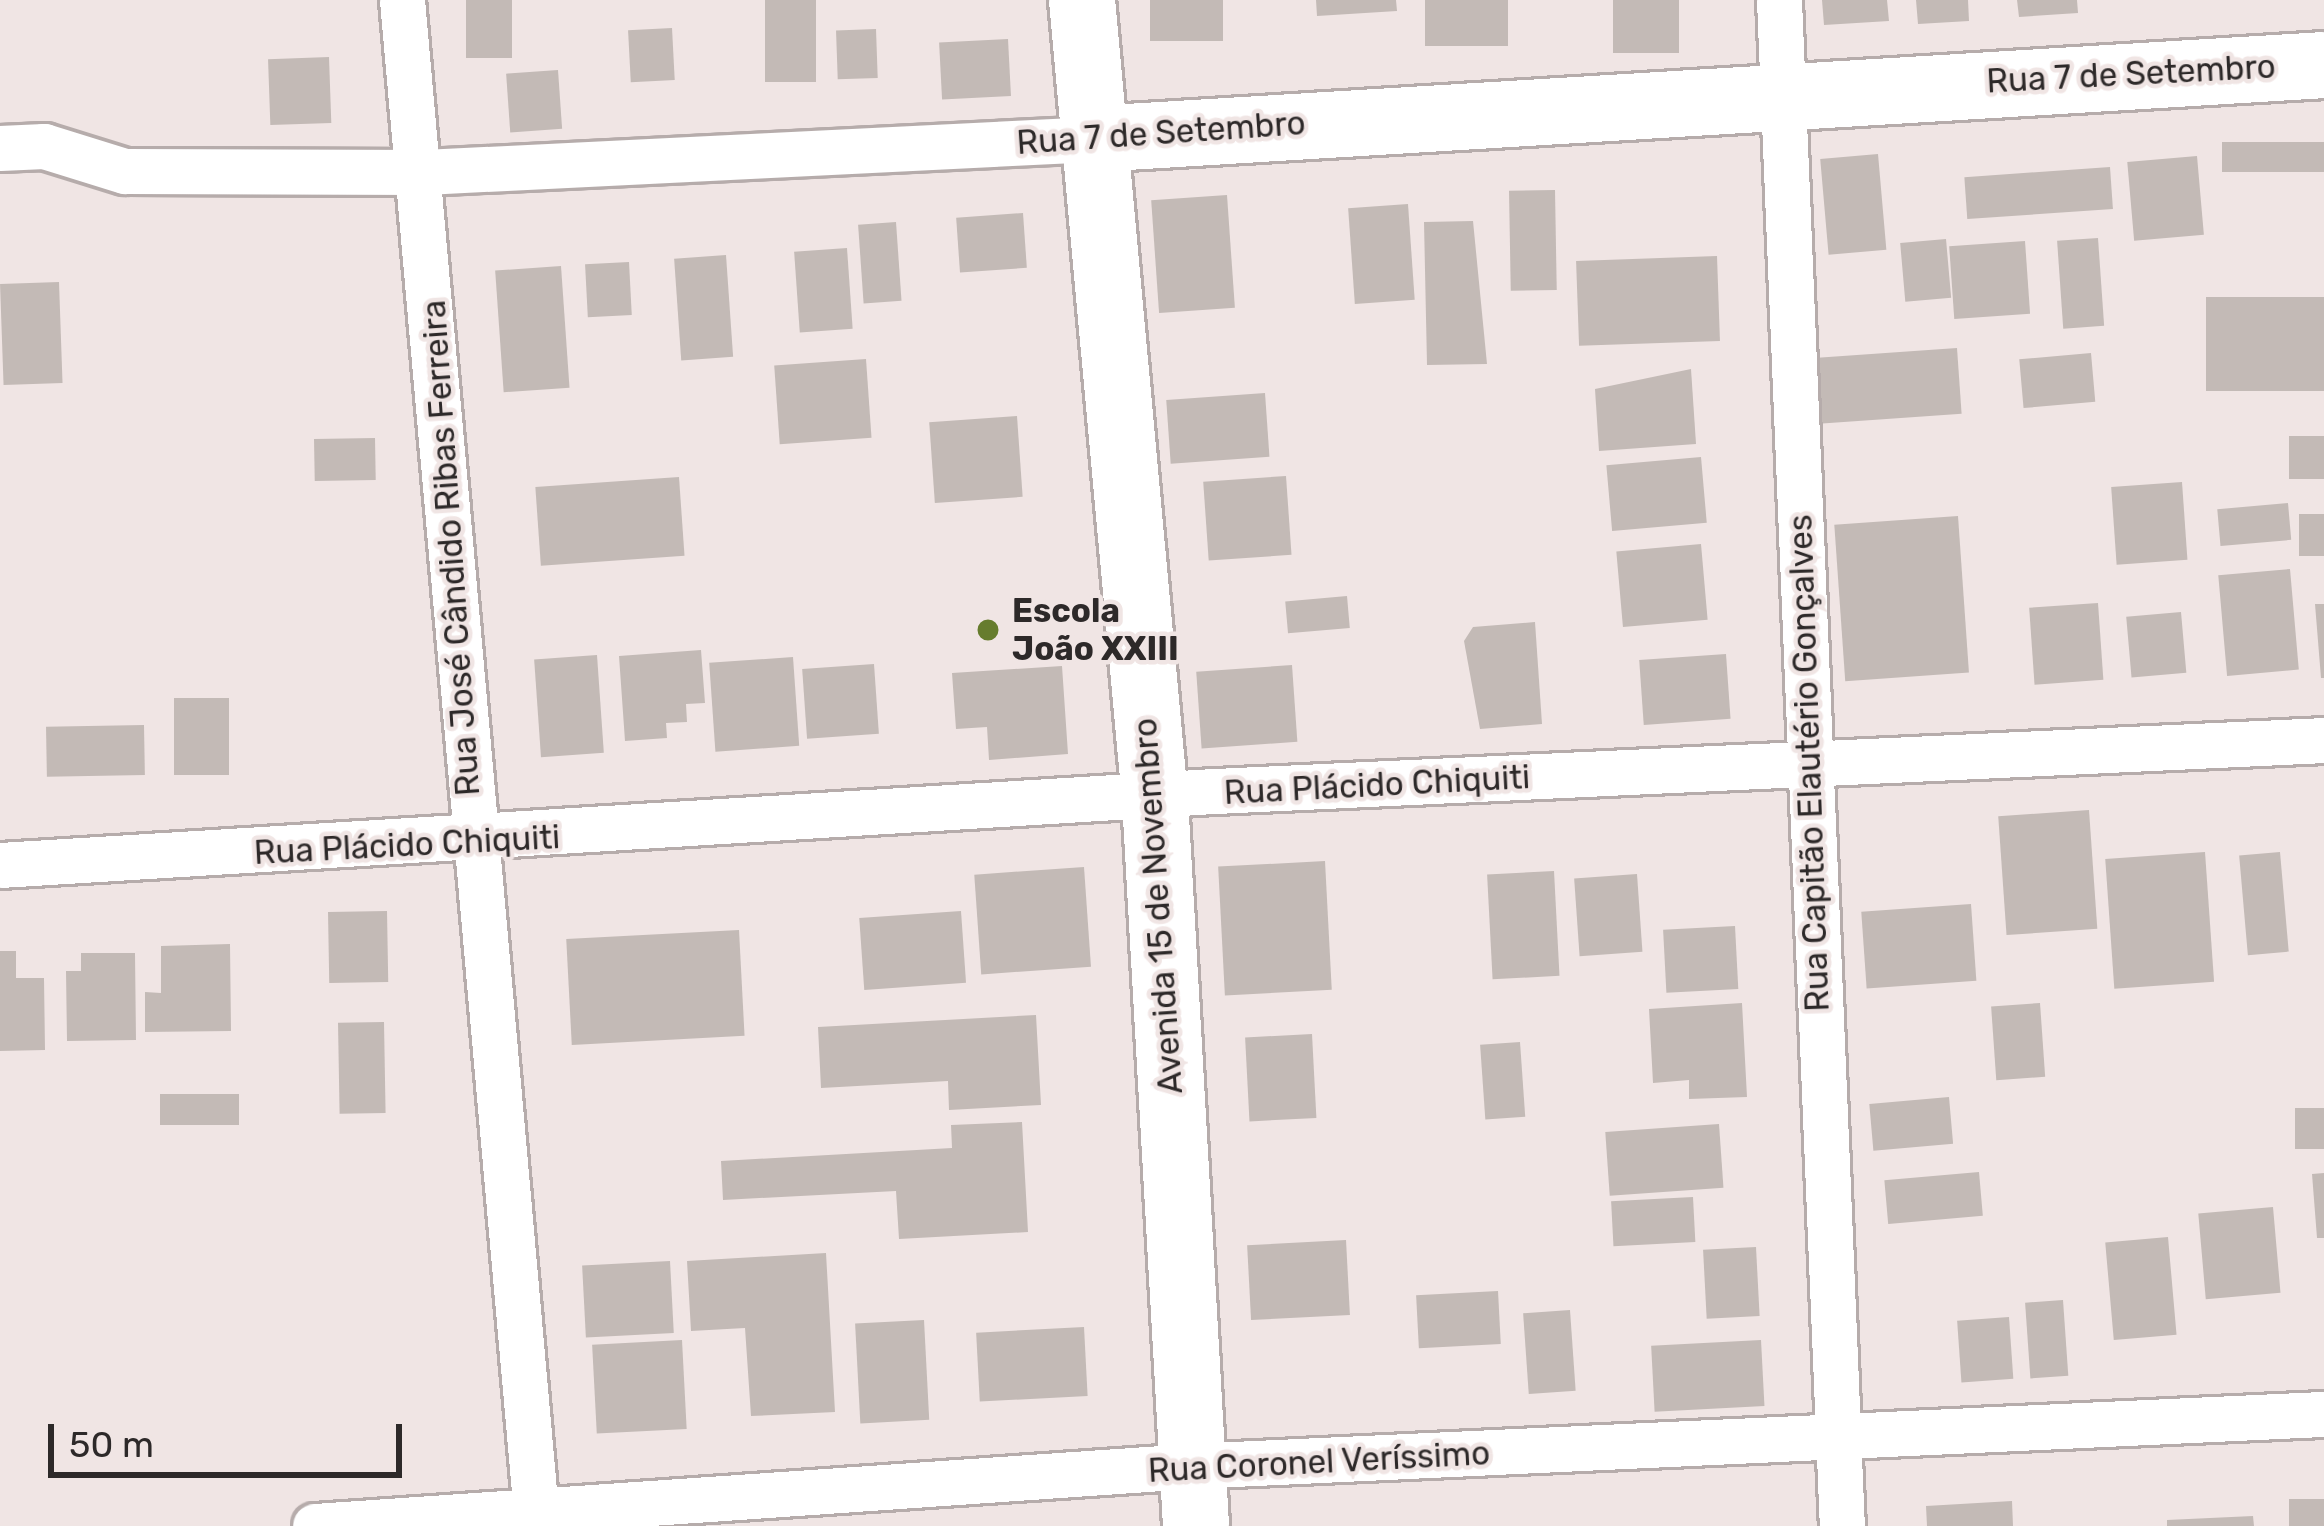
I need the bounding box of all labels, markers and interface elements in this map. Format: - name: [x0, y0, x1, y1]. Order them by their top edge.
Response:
- street label: Rua 7 de Setembro: [1985, 47, 2277, 101]
- street label: Rua 7 de Setembro: [1015, 103, 1307, 163]
- street label: Rua José Cândido Ribas Ferreira: [414, 299, 488, 797]
- street label: Rua Capitão Elautério Gonçalves: [1781, 514, 1837, 1012]
- place label: Escola João XXIII: [1012, 591, 1179, 669]
- marker: Escola João XXIII: [975, 617, 1001, 643]
- street label: Avenida 15 de Novembro: [1125, 717, 1191, 1095]
- street label: Rua Plácido Chiquiti: [1223, 757, 1531, 813]
- street label: Rua Plácido Chiquiti: [253, 817, 561, 873]
- scale bar: [54, 1400, 408, 1474]
- text: 50 m: [69, 1423, 154, 1466]
- street label: Rua Coronel Veríssimo: [1147, 1433, 1491, 1491]

